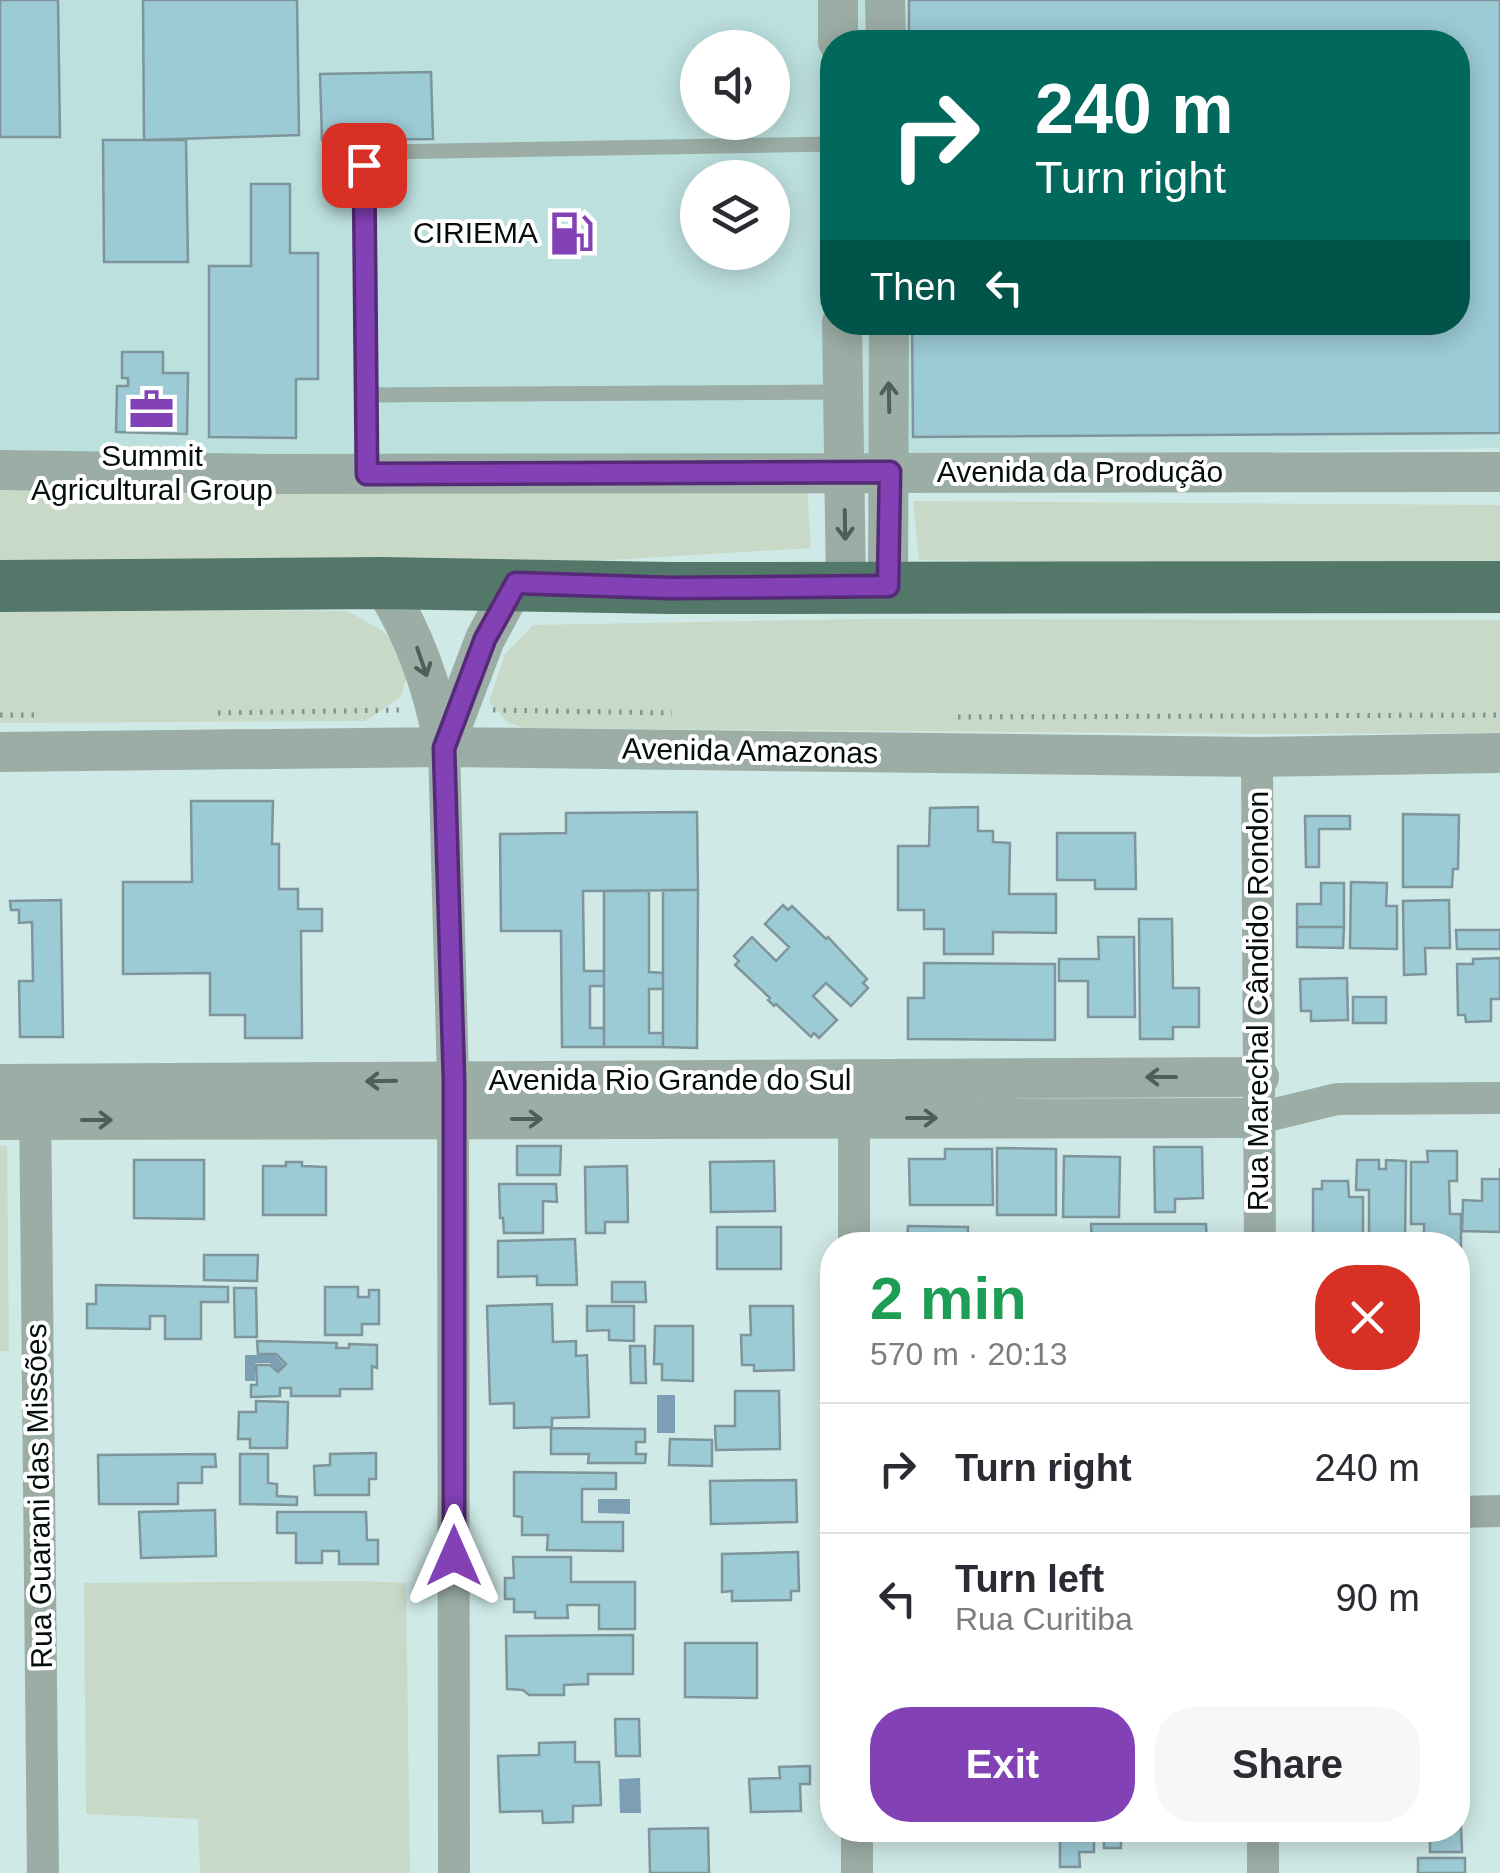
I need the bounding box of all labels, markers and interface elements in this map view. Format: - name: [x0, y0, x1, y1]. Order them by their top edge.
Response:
- map controls: [680, 30, 790, 270]
- button: sound: [680, 30, 790, 140]
- icon: right: [870, 70, 1000, 200]
- text: 240 m: [1035, 70, 1233, 148]
- pin: [322, 123, 407, 208]
- icon: arrive: [337, 138, 392, 193]
- text: Turn right: [1035, 152, 1226, 203]
- button: layers: [680, 160, 790, 270]
- fuel station icon: CIRIEMA: [547, 209, 595, 257]
- place label: CIRIEMA: [413, 216, 538, 249]
- icon: left: [977, 260, 1032, 315]
- text: Then: [870, 266, 957, 308]
- one-way arrow: [880, 382, 899, 414]
- office icon: Summit Agricultural Group: [128, 385, 176, 433]
- place label: Summit Agricultural Group: [31, 439, 273, 506]
- street label: Avenida da Produção: [937, 455, 1223, 488]
- one-way arrow: [836, 508, 854, 540]
- one-way arrow: [414, 645, 432, 677]
- street label: Avenida Amazonas: [622, 732, 878, 769]
- street label: Rua Marechal Cândido Rondon: [1241, 791, 1274, 1211]
- street label: Avenida Rio Grande do Sul: [488, 1063, 852, 1096]
- one-way arrow: [1146, 1068, 1178, 1087]
- one-way arrow: [366, 1072, 398, 1090]
- one-way arrow: [906, 1108, 938, 1128]
- one-way arrow: [80, 1110, 113, 1130]
- one-way arrow: [510, 1110, 543, 1128]
- text: 2 min: [870, 1265, 1027, 1332]
- button: close: [1315, 1265, 1420, 1370]
- street label: Rua Guarani das Missões: [19, 1323, 58, 1669]
- text: 570 m · 20:13: [870, 1336, 1067, 1372]
- icon: right: [870, 1441, 925, 1496]
- text: Turn right: [955, 1447, 1132, 1489]
- text: 240 m: [1314, 1447, 1420, 1489]
- position arrow: [402, 1504, 506, 1608]
- text: Turn left: [955, 1558, 1104, 1600]
- icon: left: [870, 1571, 925, 1626]
- text: 90 m: [1336, 1577, 1420, 1619]
- text: Rua Curitiba: [955, 1601, 1133, 1637]
- button: Exit: [870, 1707, 1135, 1822]
- button: Share: [1155, 1707, 1420, 1822]

